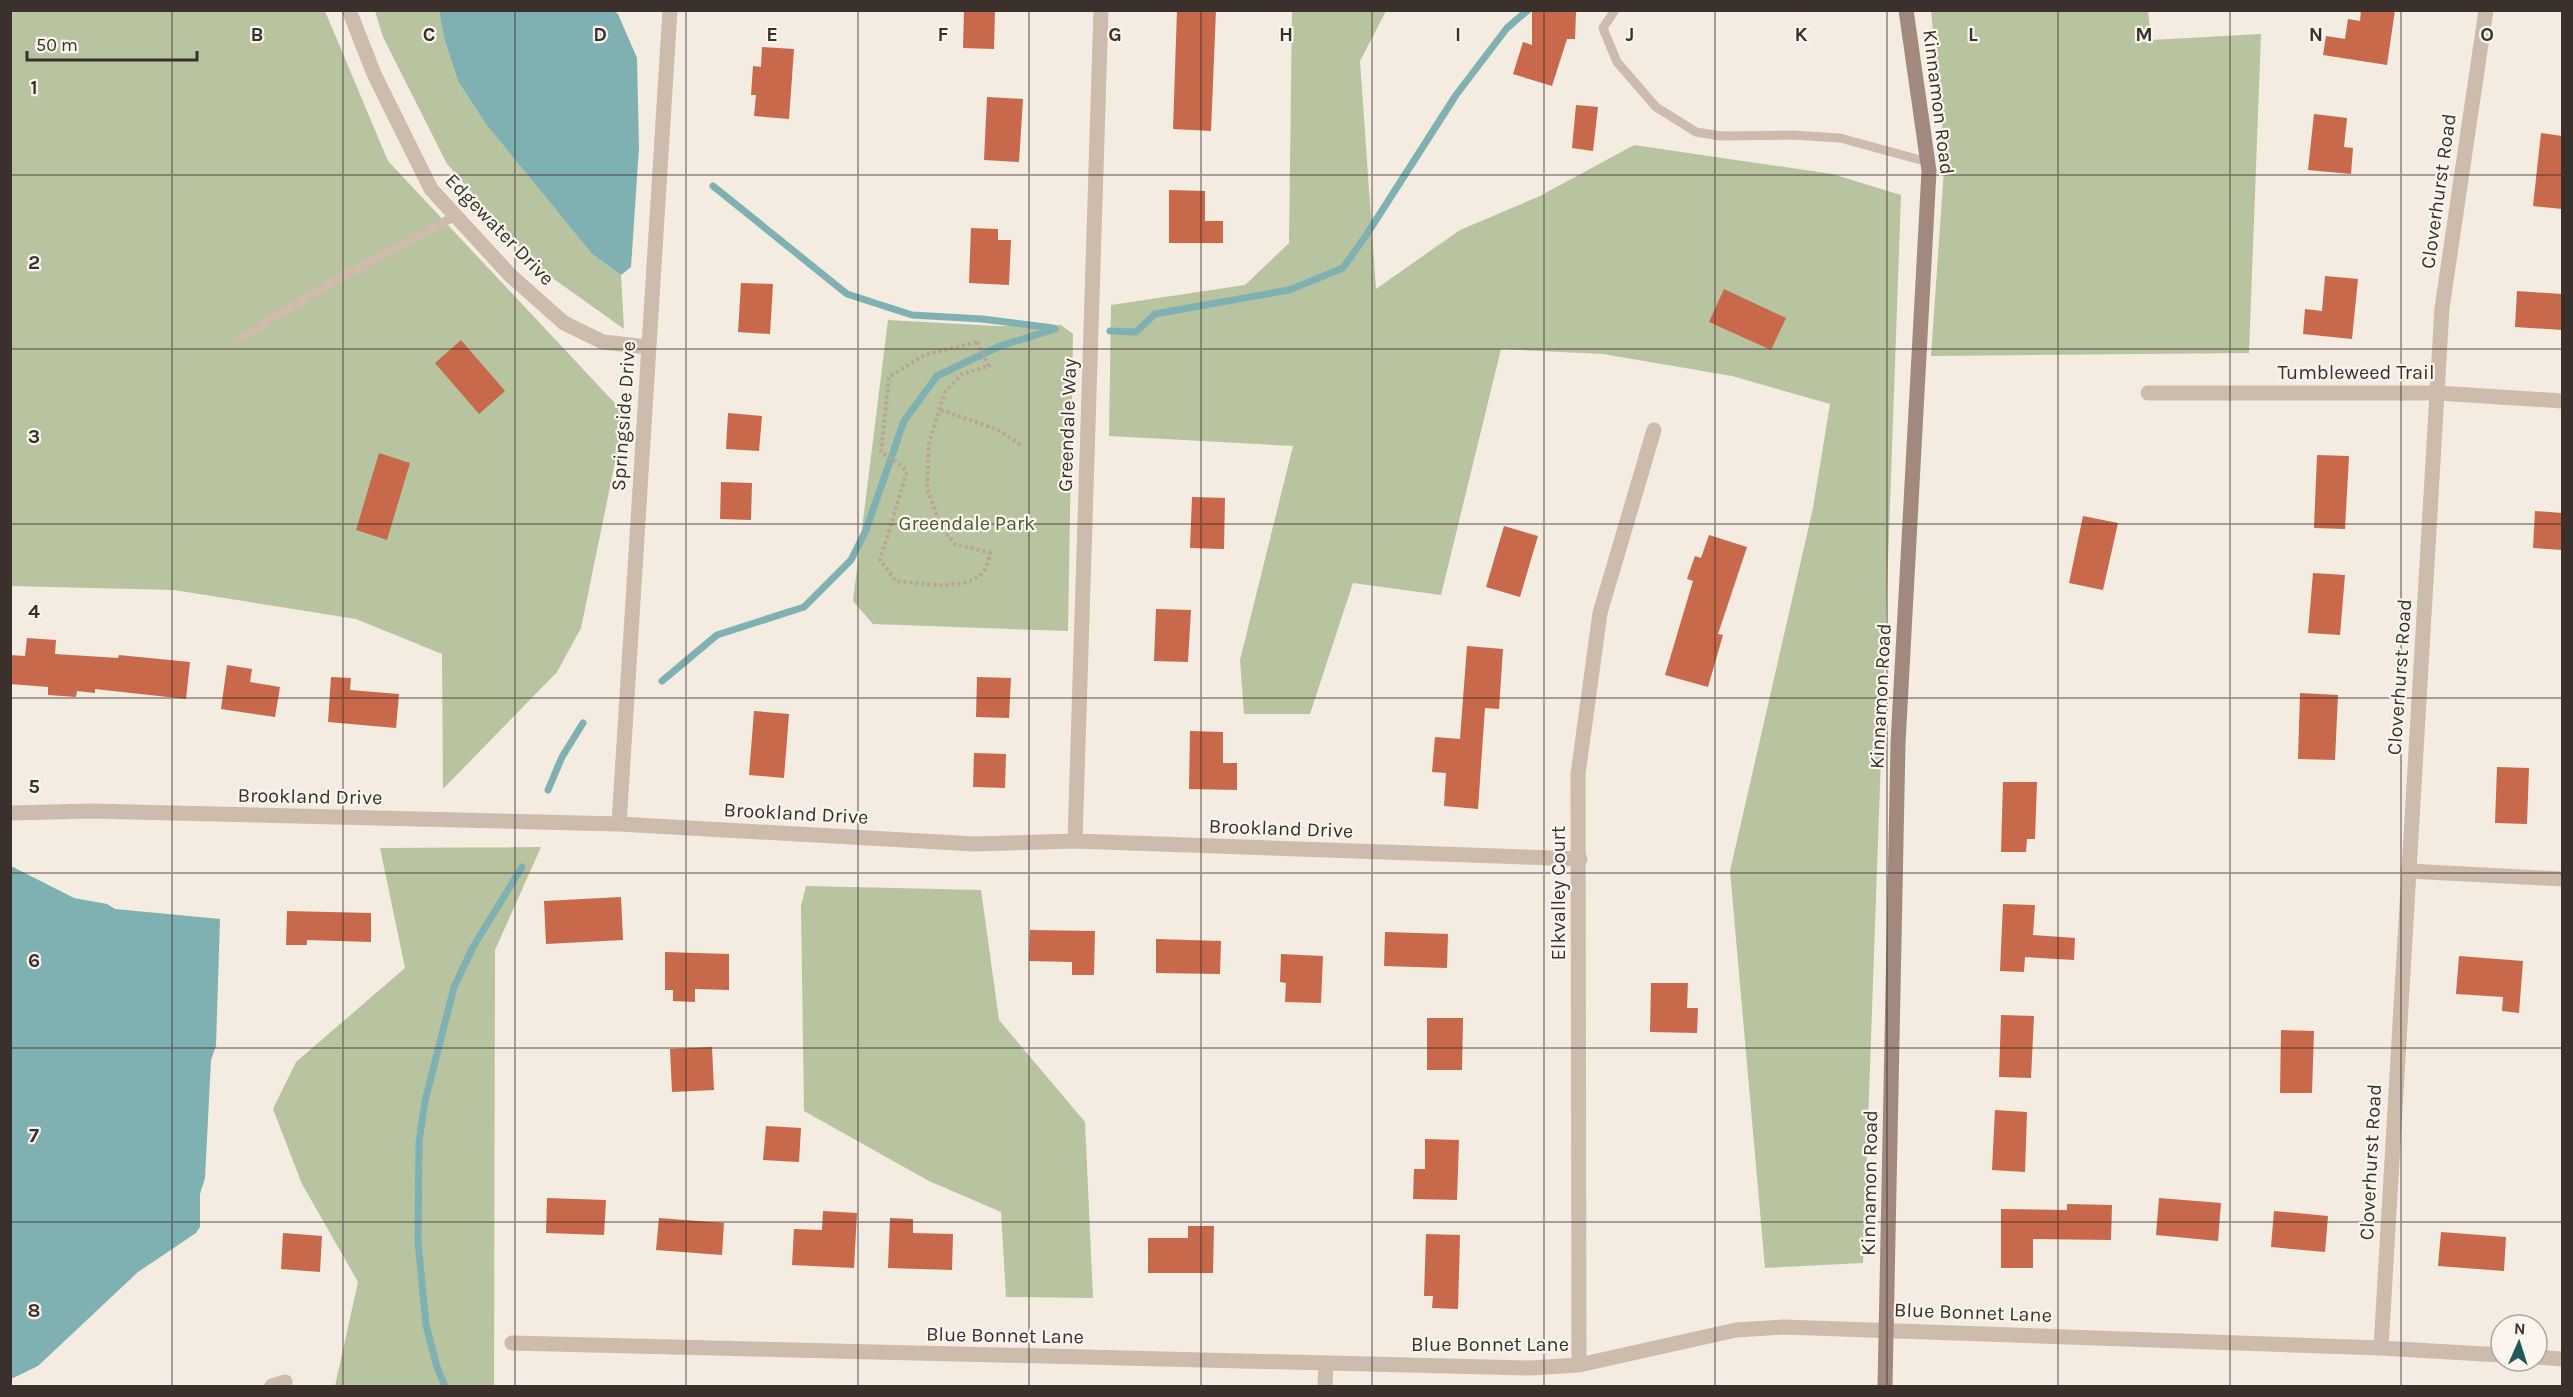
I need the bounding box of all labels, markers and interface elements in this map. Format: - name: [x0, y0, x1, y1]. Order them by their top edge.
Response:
- text: B: [251, 23, 263, 46]
- text: C: [423, 23, 435, 46]
- text: D: [593, 23, 607, 46]
- text: E: [766, 23, 778, 46]
- text: F: [938, 23, 949, 46]
- text: G: [1108, 23, 1122, 46]
- text: H: [1279, 23, 1293, 46]
- text: I: [1455, 23, 1461, 46]
- text: J: [1626, 23, 1634, 46]
- text: K: [1794, 23, 1808, 46]
- text: L: [1968, 23, 1978, 46]
- text: M: [2135, 23, 2153, 46]
- text: N: [2309, 23, 2323, 46]
- text: O: [2480, 23, 2494, 46]
- scale bar: [27, 24, 196, 62]
- street label: Kinnamon Road: [1918, 28, 1959, 176]
- text: 50 m: [36, 34, 78, 56]
- text: 1: [30, 76, 38, 99]
- street label: Cloverhurst Road: [2416, 112, 2461, 270]
- street label: Edgewater Drive: [440, 169, 559, 290]
- text: 2: [28, 251, 40, 274]
- street label: Springside Drive: [607, 340, 640, 492]
- street label: Greendale Way: [1054, 358, 1081, 492]
- street label: Tumbleweed Trail: [2277, 361, 2435, 384]
- text: 3: [28, 425, 40, 448]
- park label: Greendale Park: [899, 512, 1035, 535]
- street label: Cloverhurst Road: [2383, 598, 2416, 756]
- text: 4: [28, 600, 40, 623]
- street label: Kinnamon Road: [1865, 623, 1896, 769]
- text: 5: [28, 775, 40, 798]
- street label: Brookland Drive: [237, 784, 383, 809]
- street label: Brookland Drive: [723, 798, 869, 829]
- street label: Brookland Drive: [1208, 814, 1354, 843]
- street label: Elkvalley Court: [1547, 825, 1570, 960]
- text: 6: [28, 949, 40, 972]
- street label: Cloverhurst Road: [2355, 1083, 2386, 1241]
- street label: Kinnamon Road: [1857, 1110, 1882, 1256]
- text: 7: [29, 1124, 39, 1147]
- street label: Blue Bonnet Lane: [1894, 1298, 2052, 1327]
- text: 8: [28, 1299, 40, 1322]
- north arrow: [2489, 1313, 2549, 1373]
- text: N: [2514, 1319, 2526, 1338]
- street label: Blue Bonnet Lane: [926, 1323, 1084, 1348]
- street label: Blue Bonnet Lane: [1411, 1333, 1569, 1356]

